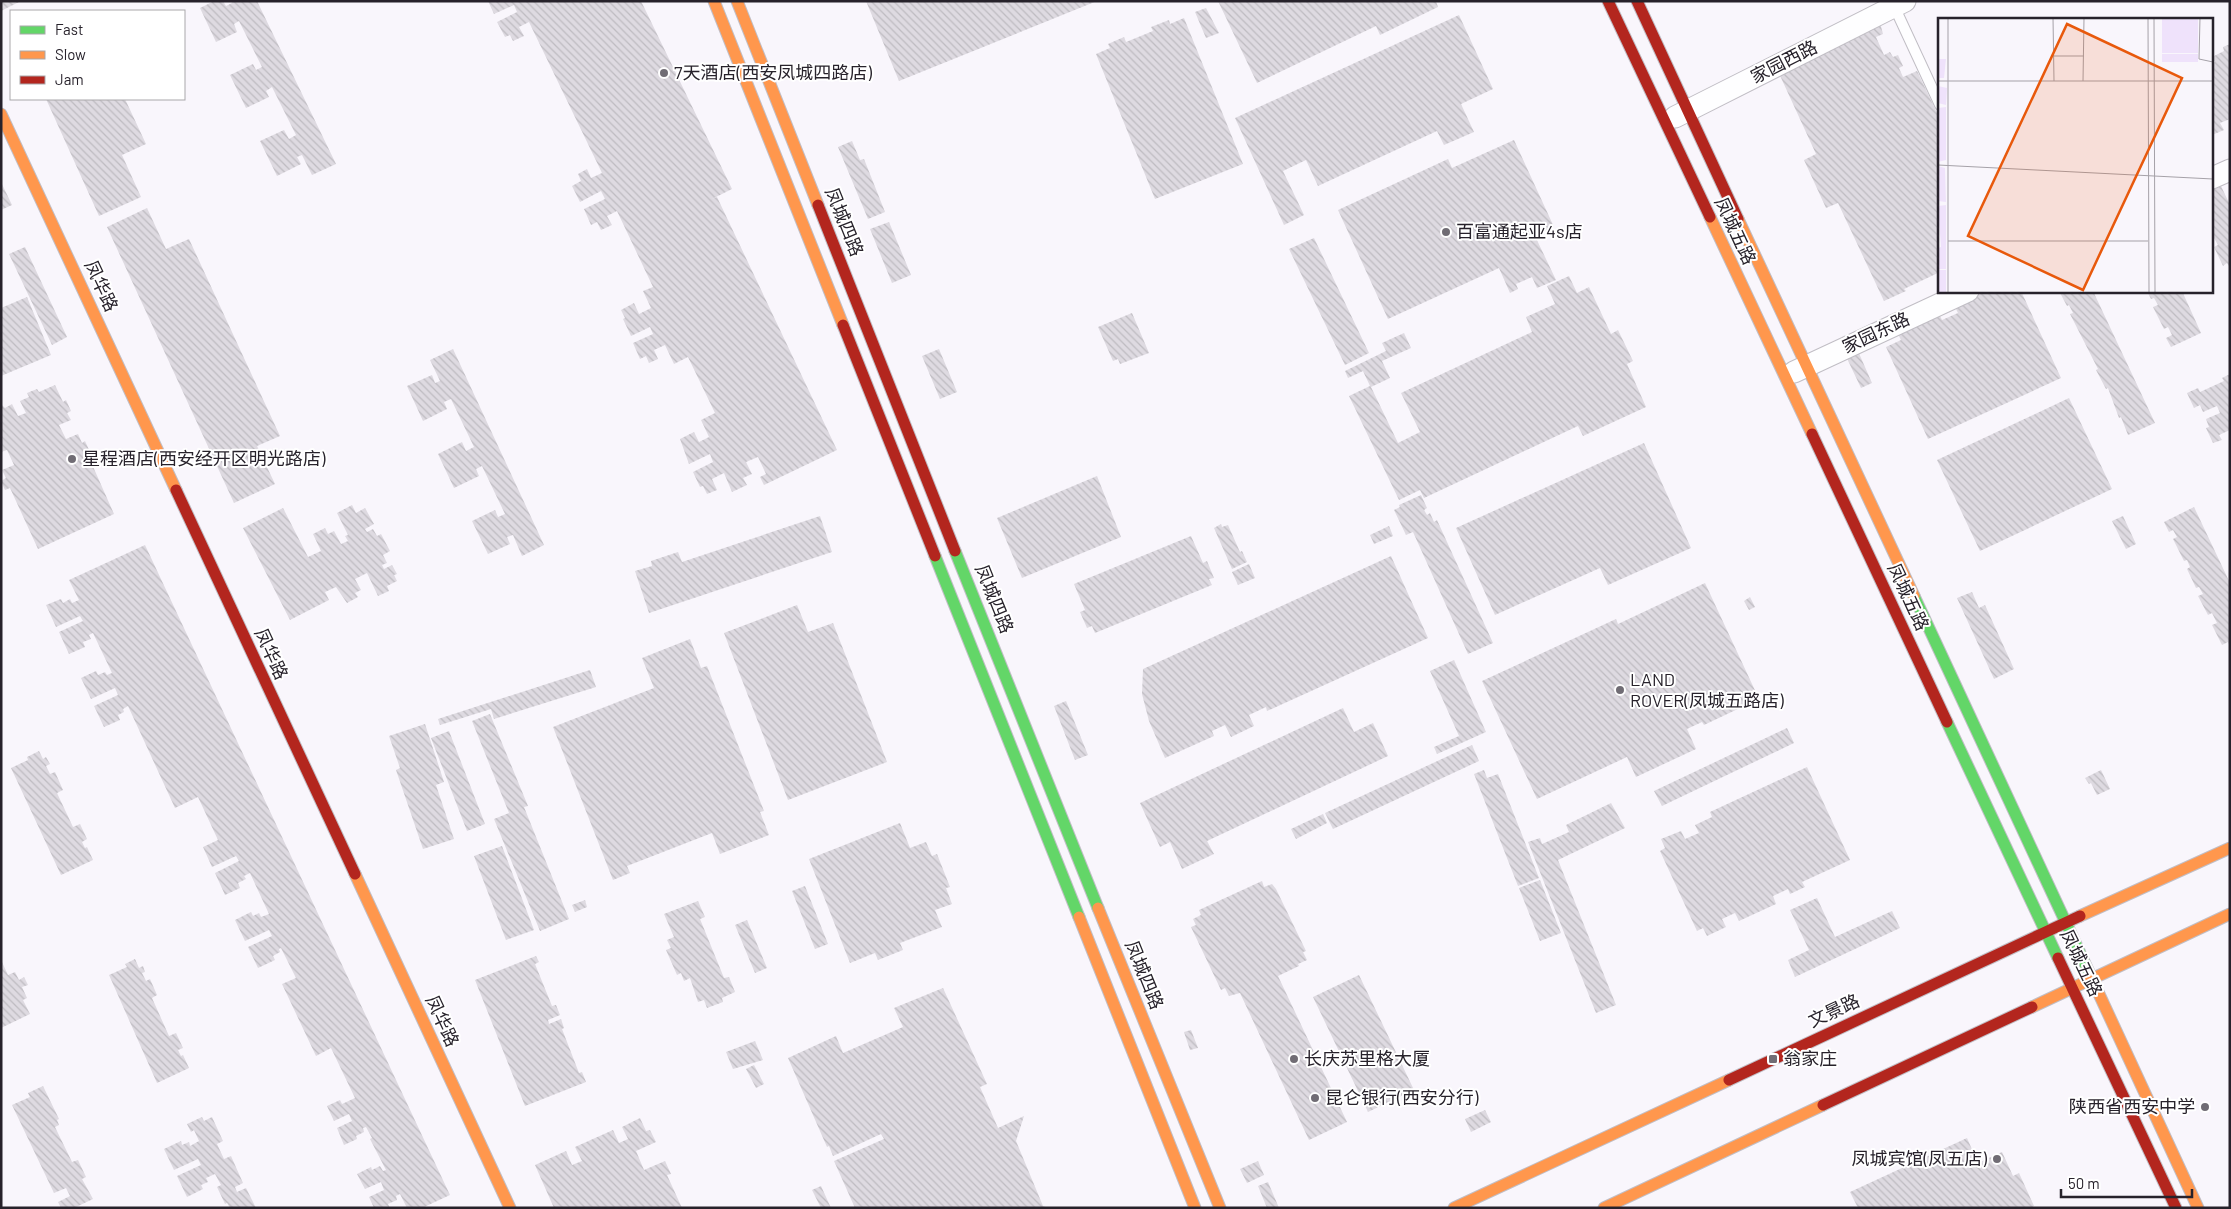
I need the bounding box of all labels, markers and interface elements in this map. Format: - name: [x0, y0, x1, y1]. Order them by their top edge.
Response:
- legend: [10, 10, 185, 100]
- inset map: [1938, 18, 2214, 292]
- text: Fast: [55, 20, 83, 38]
- street label: 家园西路: [1746, 35, 1821, 87]
- text: Slow: [55, 45, 86, 63]
- place label: 7天酒店(西安凤城四路店): [674, 61, 872, 83]
- marker: 7天酒店(西安凤城四路店): [658, 67, 670, 79]
- text: Jam: [55, 70, 84, 88]
- street label: 凤城四路: [821, 184, 869, 259]
- street label: 凤城五路: [1711, 193, 1761, 268]
- place label: 百富通起亚4s店: [1456, 220, 1583, 242]
- marker: 百富通起亚4s店: [1440, 226, 1452, 238]
- street label: 凤华路: [81, 256, 123, 315]
- street label: 家园东路: [1838, 307, 1913, 357]
- place label: 星程酒店(西安经开区明光路店): [82, 447, 326, 469]
- marker: 星程酒店(西安经开区明光路店): [66, 453, 78, 465]
- street label: 凤城五路: [1884, 559, 1934, 634]
- street label: 凤城四路: [971, 561, 1019, 636]
- street label: 凤华路: [251, 624, 293, 683]
- place label: LAND ROVER(凤城五路店): [1630, 668, 1784, 711]
- marker: LAND ROVER(凤城五路店): [1614, 684, 1626, 696]
- street label: 凤城五路: [2056, 925, 2108, 1000]
- street label: 凤城四路: [1121, 937, 1169, 1012]
- street label: 文景路: [1804, 989, 1863, 1031]
- street label: 凤华路: [422, 991, 464, 1050]
- place label: 长庆苏里格大厦: [1304, 1047, 1430, 1069]
- place label: 翁家庄: [1783, 1047, 1837, 1069]
- marker: 长庆苏里格大厦: [1288, 1053, 1300, 1065]
- marker: 翁家庄: [1767, 1053, 1779, 1065]
- place label: 昆仑银行(西安分行): [1325, 1086, 1479, 1108]
- marker: 昆仑银行(西安分行): [1309, 1092, 1321, 1104]
- place label: 陕西省西安中学: [2069, 1095, 2195, 1117]
- marker: 陕西省西安中学: [2199, 1101, 2211, 1113]
- place label: 凤城宾馆(凤五店): [1852, 1147, 1987, 1169]
- marker: 凤城宾馆(凤五店): [1991, 1153, 2003, 1165]
- scale bar: [2061, 1166, 2192, 1198]
- text: 50 m: [2068, 1174, 2100, 1192]

